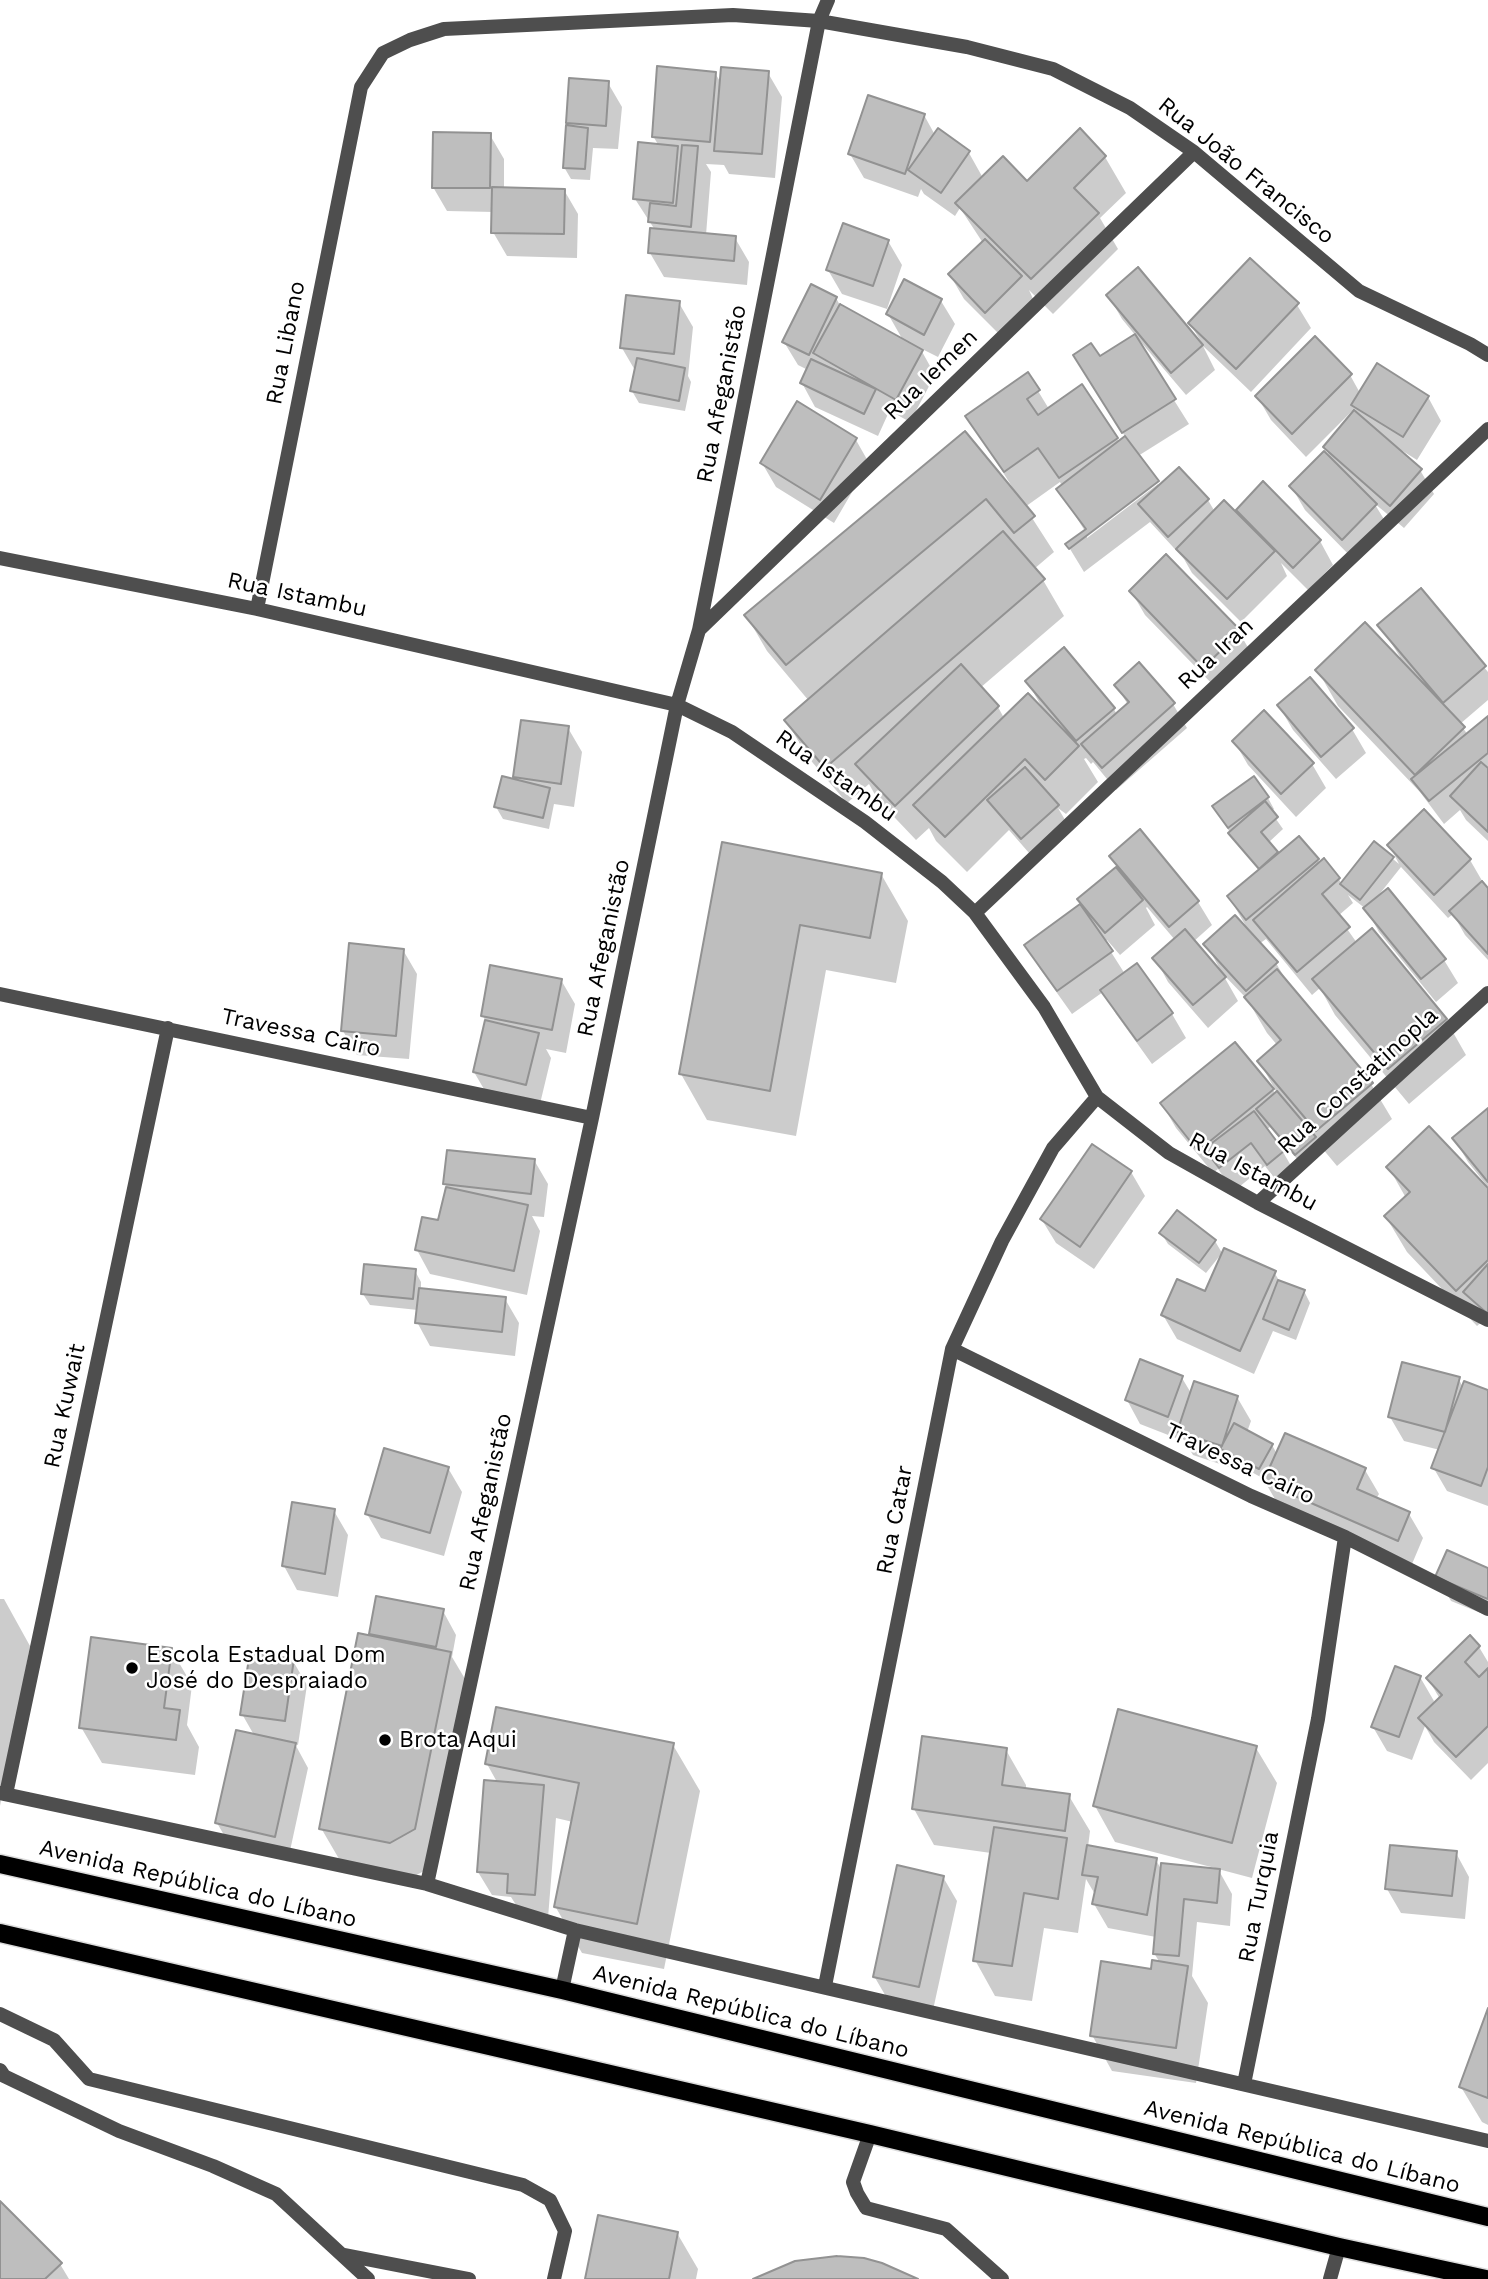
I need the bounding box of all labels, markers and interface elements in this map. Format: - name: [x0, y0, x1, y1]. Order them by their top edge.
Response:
- street label: Rua João Francisco: [1152, 91, 1340, 251]
- street label: Rua Libano: [260, 279, 312, 407]
- street label: Rua Afeganistão: [691, 303, 753, 485]
- street label: Rua Iemen: [878, 324, 984, 426]
- street label: Rua Istambu: [225, 567, 369, 623]
- street label: Rua Iran: [1173, 612, 1259, 696]
- street label: Rua Istambu: [770, 724, 902, 828]
- street label: Rua Afeganistão: [572, 857, 636, 1039]
- street label: Rua Constatinopla: [1272, 1002, 1444, 1160]
- street label: Travessa Cairo: [219, 1003, 383, 1063]
- street label: Rua Istambu: [1184, 1126, 1322, 1218]
- street label: Rua Kuwait: [38, 1341, 92, 1471]
- street label: Rua Afeganistão: [454, 1411, 518, 1593]
- street label: Travessa Cairo: [1161, 1417, 1319, 1511]
- street label: Rua Catar: [871, 1463, 919, 1577]
- place label: Escola Estadual Dom José do Despraiado: [146, 1641, 386, 1695]
- marker: Escola Estadual Dom José do Despraiado: [124, 1660, 140, 1676]
- place label: Brota Aqui: [399, 1726, 517, 1754]
- marker: Brota Aqui: [377, 1732, 393, 1748]
- street label: Rua Turquia: [1233, 1829, 1285, 1965]
- street label: Avenida República do Líbano: [37, 1834, 359, 1934]
- street label: Avenida República do Líbano: [590, 1959, 912, 2065]
- street label: Avenida República do Líbano: [1141, 2094, 1463, 2200]

